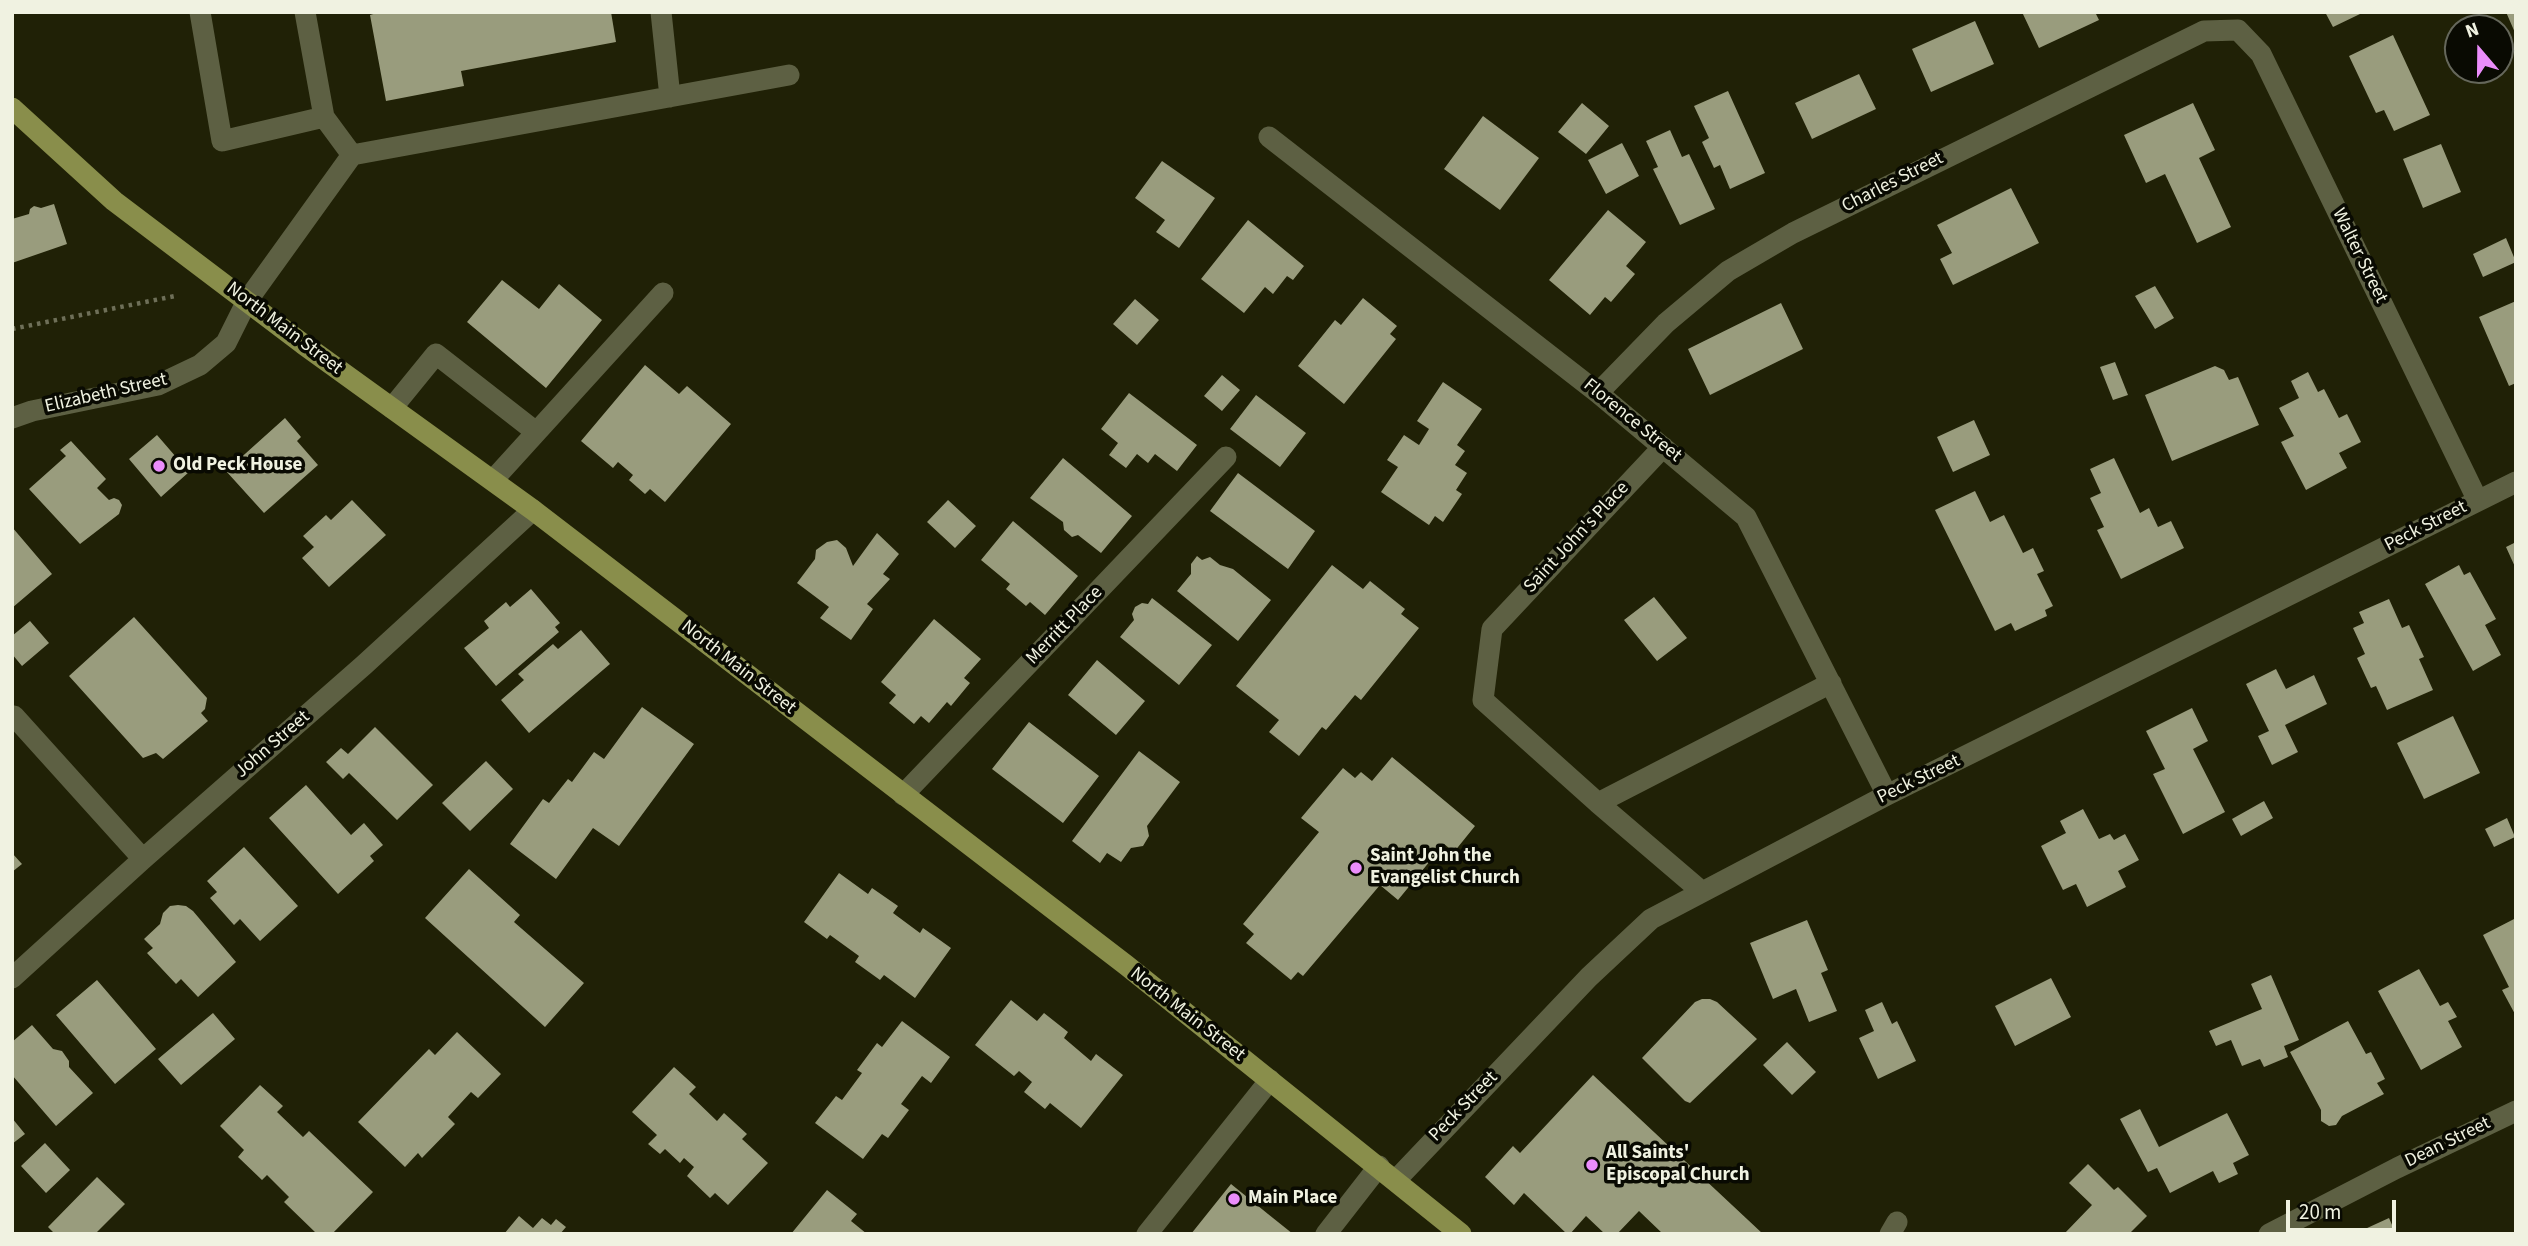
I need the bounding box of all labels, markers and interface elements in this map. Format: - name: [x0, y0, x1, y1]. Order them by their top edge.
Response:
- north arrow: [2444, 14, 2514, 84]
- text: N: [2462, 16, 2483, 46]
- street label: Charles Street: [1838, 148, 1948, 218]
- street label: Walter Street: [2326, 205, 2392, 307]
- street label: North Main Street: [221, 278, 347, 380]
- street label: Elizabeth Street: [43, 369, 169, 419]
- street label: Florence Street: [1578, 374, 1686, 468]
- place label: Old Peck House: [173, 455, 302, 477]
- marker: Old Peck House: [151, 458, 167, 474]
- street label: Saint John's Place: [1520, 478, 1634, 598]
- street label: Peck Street: [2381, 497, 2471, 557]
- street label: Merritt Place: [1022, 582, 1108, 670]
- street label: North Main Street: [676, 616, 800, 720]
- street label: John Street: [231, 706, 315, 784]
- street label: Peck Street: [1874, 750, 1964, 810]
- place label: Saint John the Evangelist Church: [1370, 846, 1520, 890]
- marker: Saint John the Evangelist Church: [1348, 860, 1364, 876]
- street label: North Main Street: [1125, 963, 1249, 1067]
- street label: Peck Street: [1425, 1067, 1503, 1147]
- street label: Dean Street: [2402, 1113, 2494, 1173]
- place label: All Saints' Episcopal Church: [1606, 1143, 1750, 1187]
- marker: All Saints' Episcopal Church: [1584, 1157, 1600, 1173]
- scale bar: [2290, 1186, 2400, 1230]
- place label: Main Place: [1248, 1188, 1337, 1210]
- marker: Main Place: [1226, 1191, 1242, 1207]
- text: 20 m: [2299, 1197, 2341, 1227]

